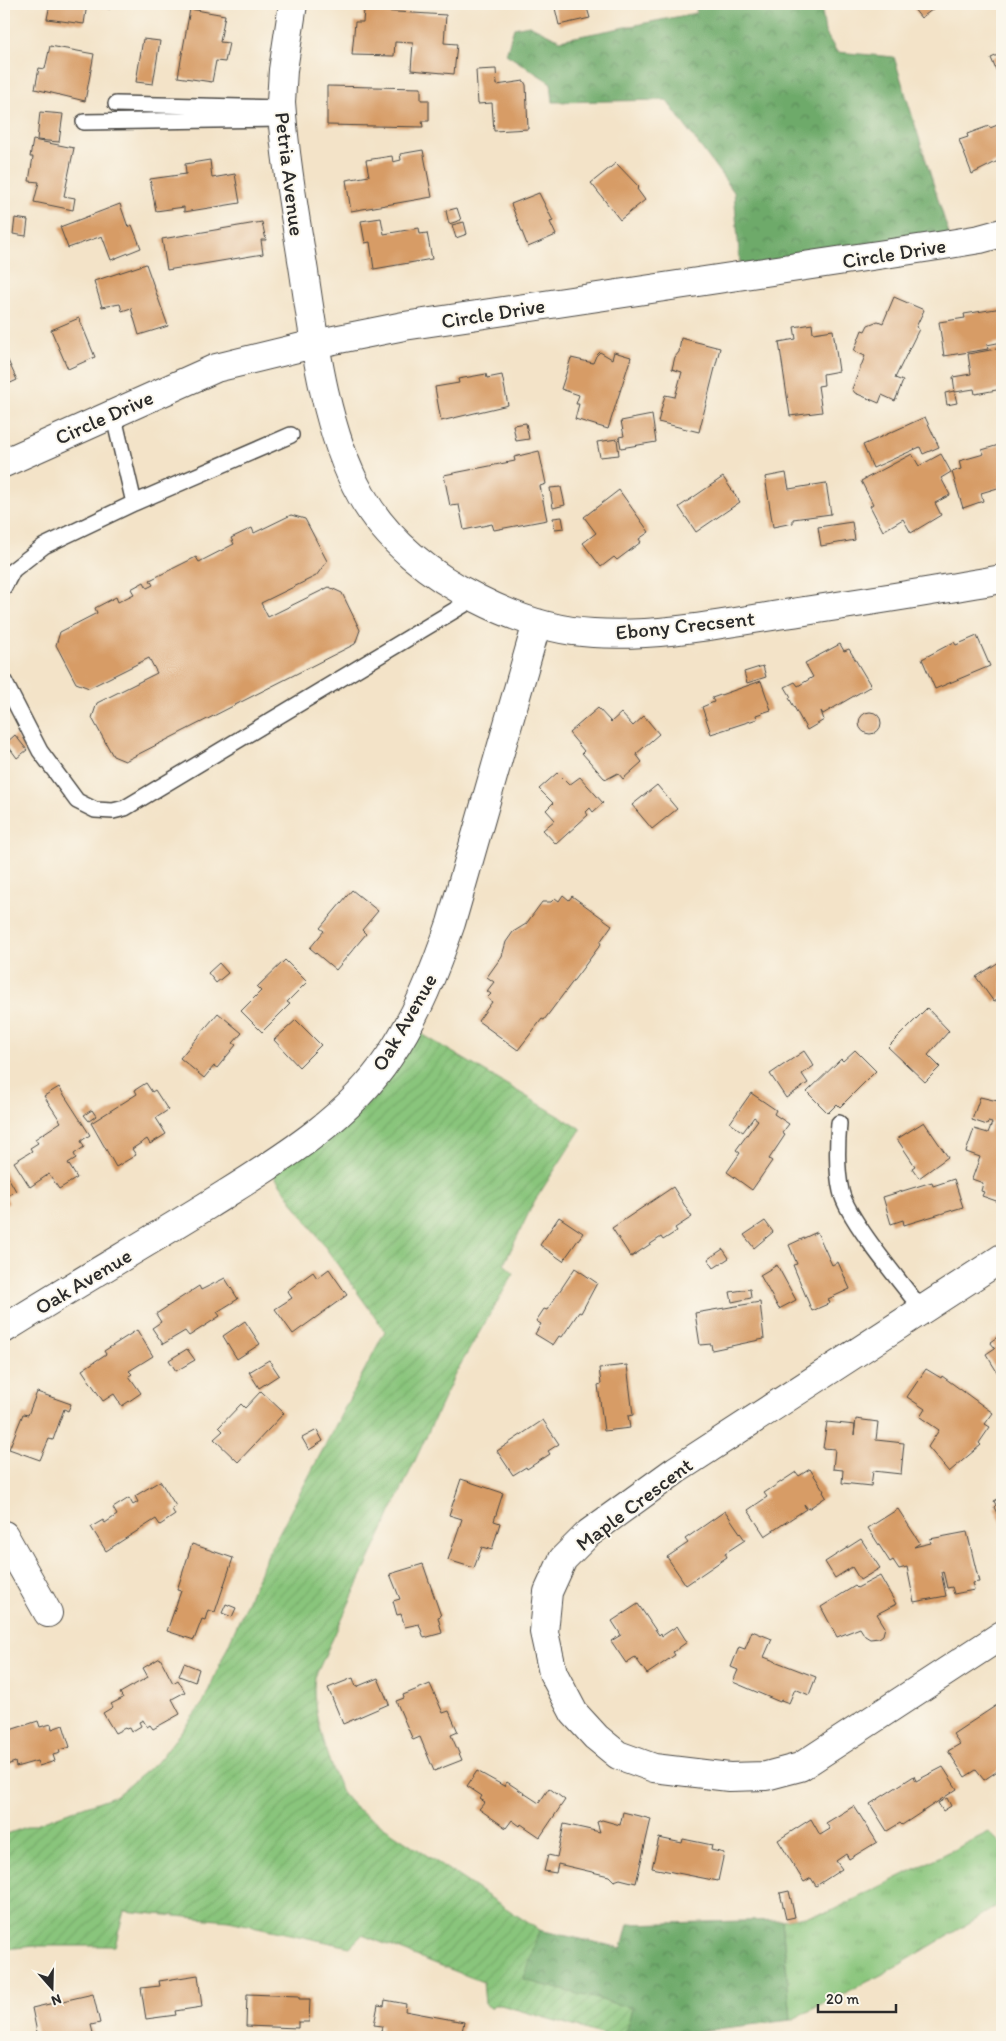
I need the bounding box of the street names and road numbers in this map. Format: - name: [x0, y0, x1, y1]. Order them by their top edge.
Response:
- street label: Petria Avenue: [270, 111, 310, 237]
- street label: Circle Drive: [840, 232, 948, 274]
- street label: Circle Drive: [439, 292, 547, 334]
- street label: Circle Drive: [51, 384, 157, 450]
- street label: Ebony Crecsent: [614, 605, 756, 645]
- street label: Oak Avenue: [366, 969, 442, 1075]
- street label: Oak Avenue: [30, 1242, 136, 1320]
- street label: Maple Crescent: [571, 1452, 697, 1556]

